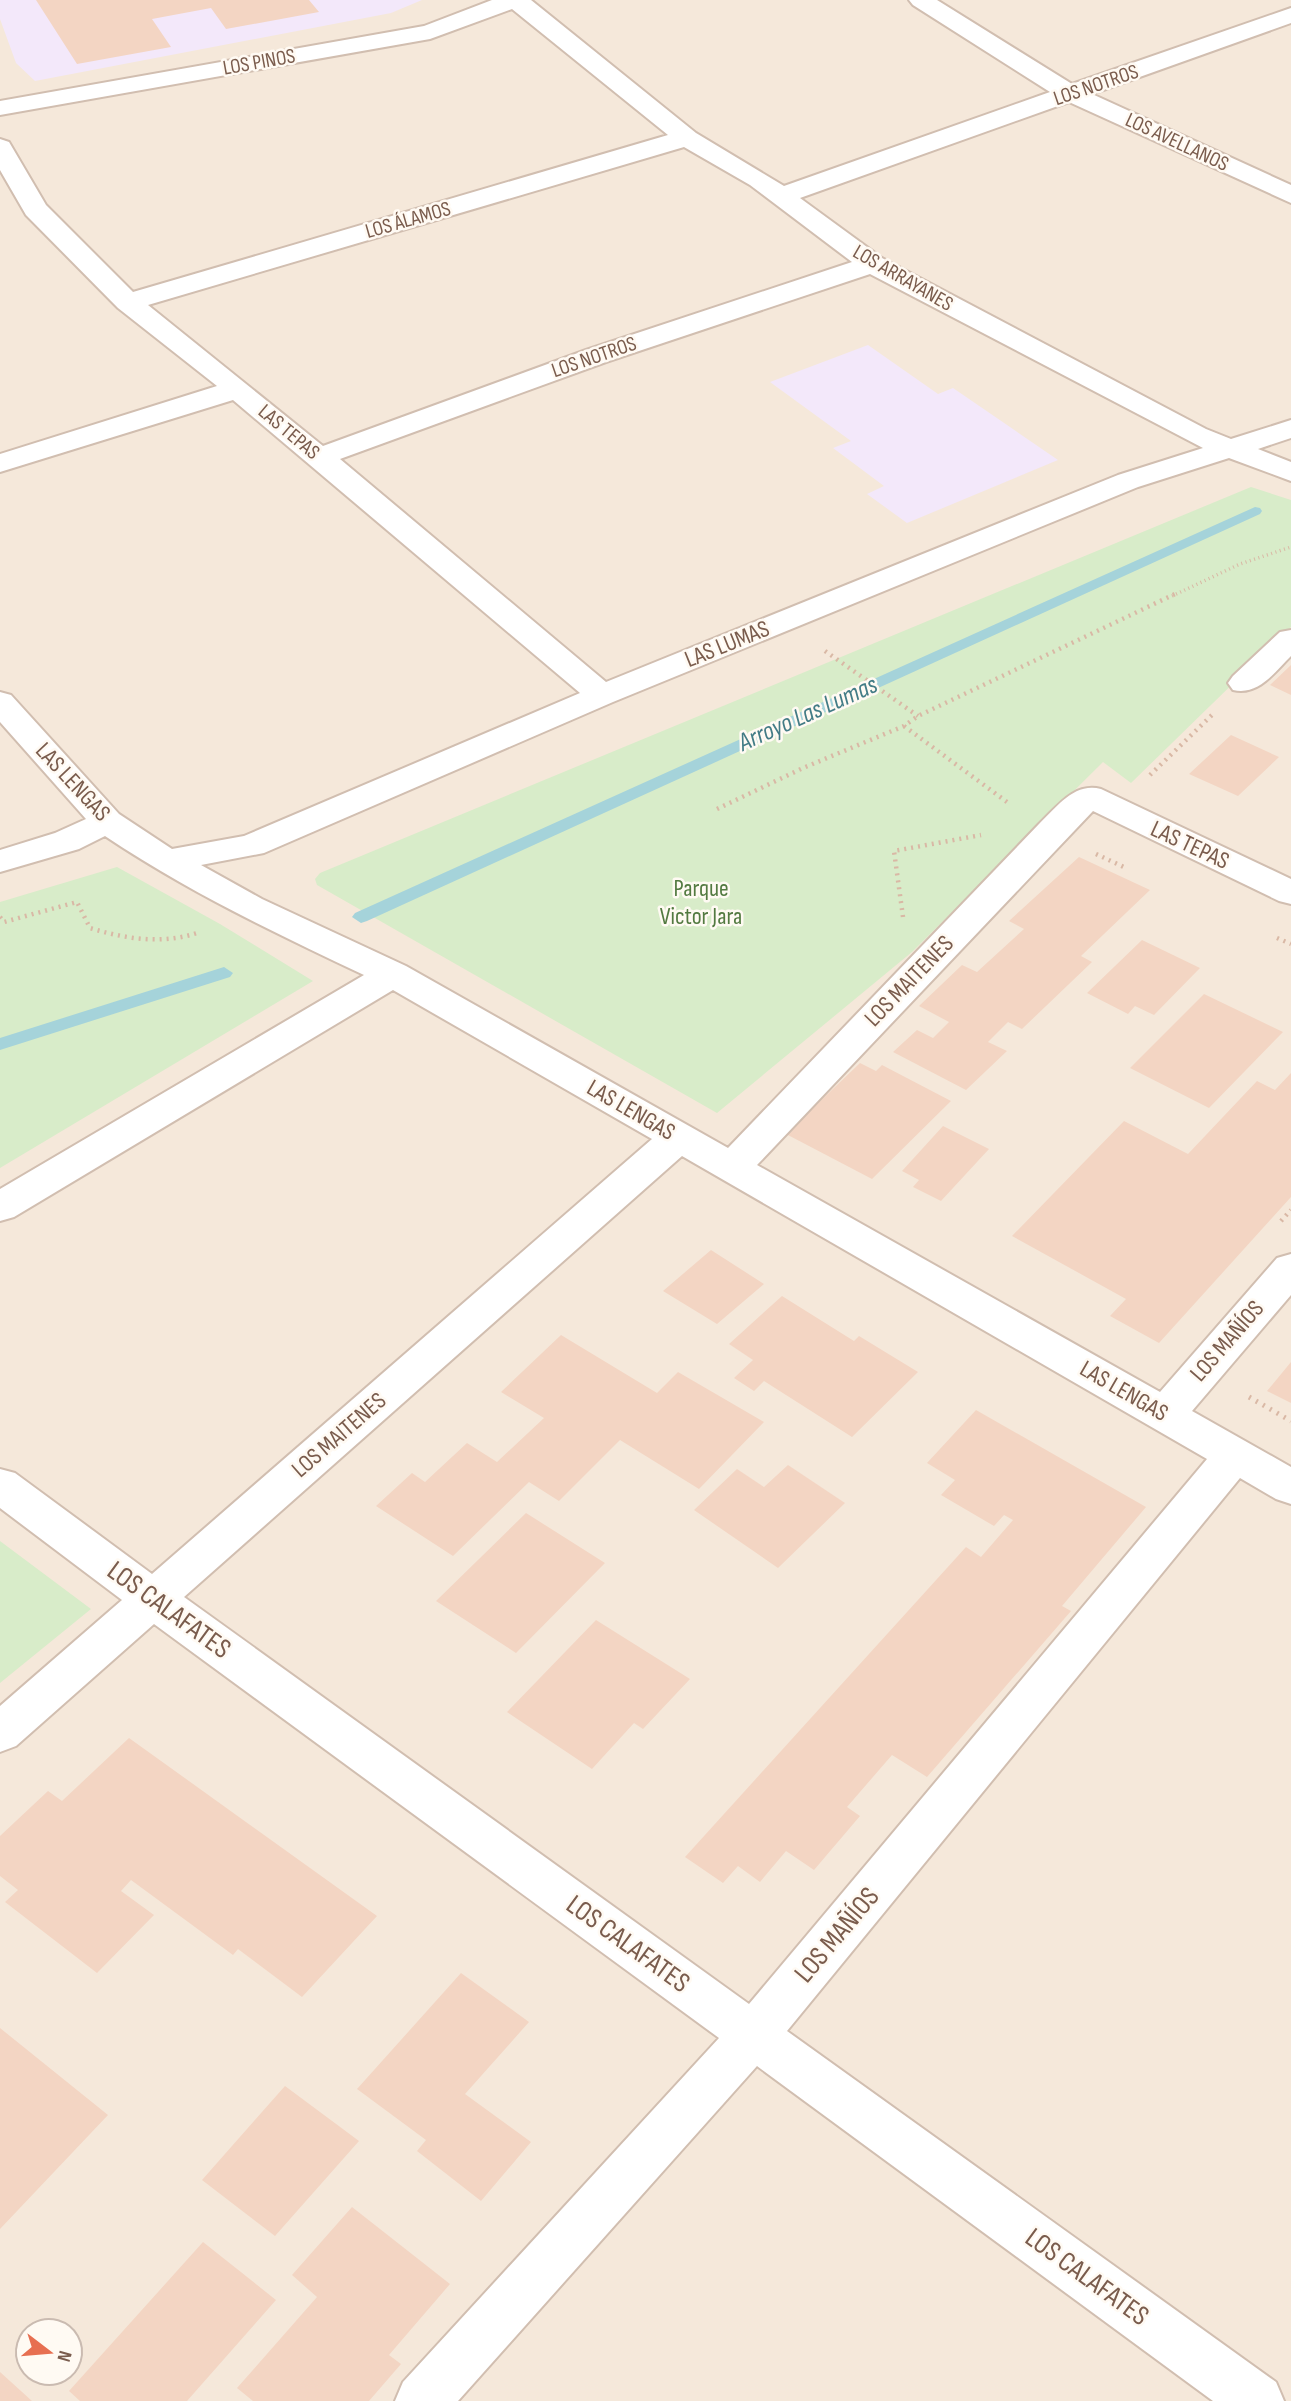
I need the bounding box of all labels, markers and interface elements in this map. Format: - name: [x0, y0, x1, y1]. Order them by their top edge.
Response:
- street label: LOS PINOS: [221, 43, 297, 81]
- street label: LOS NOTROS: [1050, 59, 1142, 111]
- street label: LOS AVELLANOS: [1121, 107, 1233, 177]
- street label: LOS ÁLAMOS: [362, 196, 454, 244]
- street label: LOS ARRAYANES: [848, 239, 958, 317]
- street label: LOS NOTROS: [548, 331, 640, 383]
- street label: LAS TEPAS: [253, 399, 325, 465]
- street label: LAS LUMAS: [680, 614, 774, 674]
- water label: Arroyo Las Lumas: [733, 670, 882, 759]
- street label: LAS LENGAS: [29, 737, 117, 827]
- street label: LAS TEPAS: [1146, 814, 1234, 876]
- park label: Parque Victor Jara: [660, 874, 742, 931]
- street label: LOS MAITENES: [858, 929, 960, 1033]
- street label: LAS LENGAS: [582, 1073, 680, 1147]
- street label: LOS MAÑÍOS: [1184, 1295, 1270, 1387]
- street label: LAS LENGAS: [1075, 1354, 1173, 1428]
- street label: LOS MAITENES: [286, 1386, 392, 1484]
- street label: LOS CALAFATES: [101, 1554, 237, 1666]
- street label: LOS MAÑÍOS: [788, 1881, 886, 1989]
- street label: LOS CALAFATES: [560, 1888, 696, 2000]
- street label: LOS CALAFATES: [1019, 2221, 1155, 2333]
- north arrow: [14, 2317, 84, 2387]
- text: N: [51, 2348, 76, 2364]

